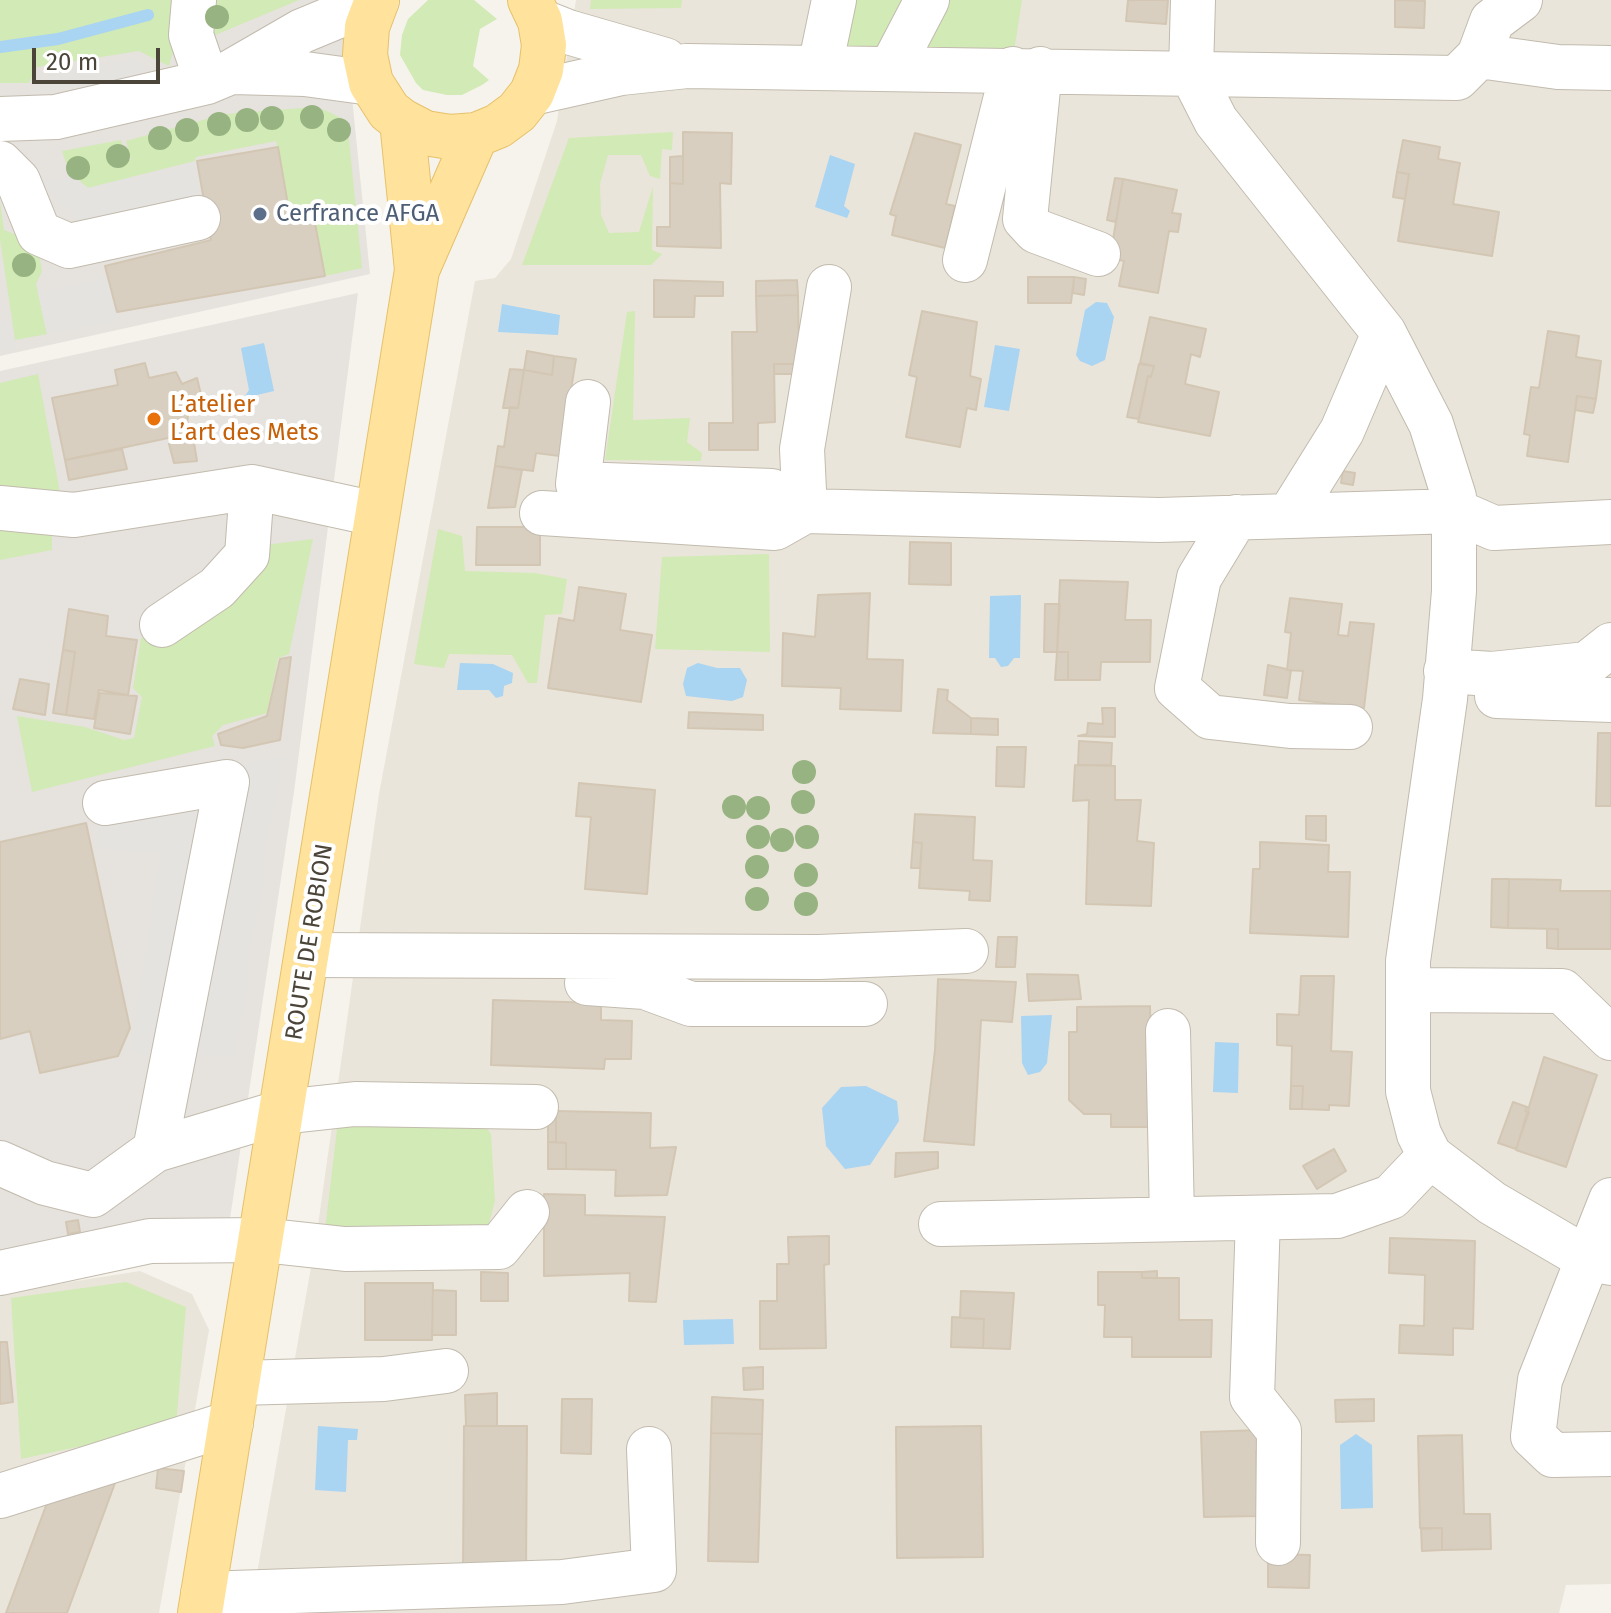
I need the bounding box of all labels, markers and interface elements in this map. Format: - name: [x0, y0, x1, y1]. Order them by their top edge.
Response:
- scale bar: [36, 32, 164, 82]
- text: 20 m: [46, 48, 98, 76]
- place label: Cerfrance AFGA: [276, 200, 439, 228]
- marker: Cerfrance AFGA: [251, 205, 269, 223]
- place label: L’atelier L’art des Mets: [170, 391, 319, 447]
- marker: L’atelier L’art des Mets: [145, 410, 163, 428]
- street label: ROUTE DE ROBION: [280, 842, 340, 1042]

